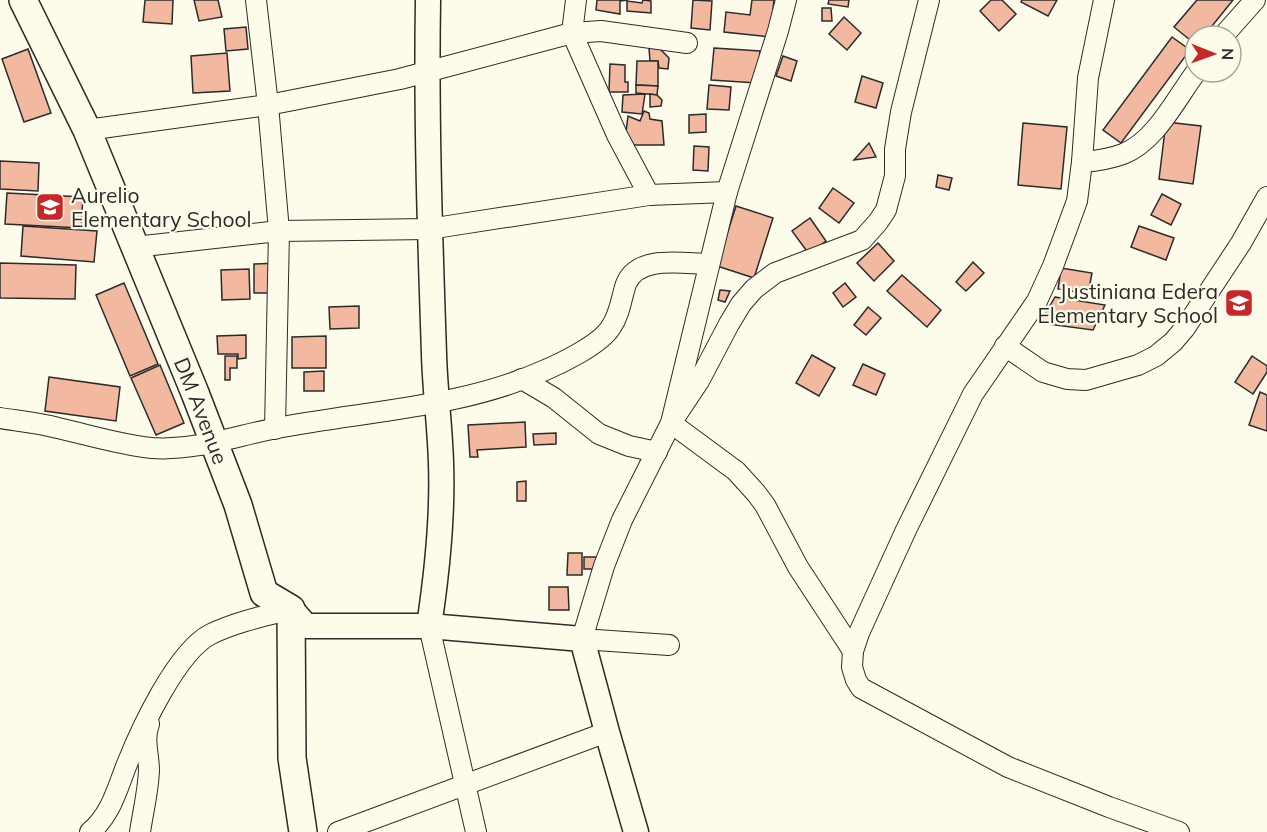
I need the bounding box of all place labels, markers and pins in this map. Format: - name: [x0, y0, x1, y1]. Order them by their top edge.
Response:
- place label: Aurelio Elementary School: [71, 182, 252, 232]
- school or university icon: Aurelio Elementary School: [34, 191, 66, 223]
- place label: Justiniana Edera Elementary School: [1037, 278, 1218, 328]
- school or university icon: Justiniana Edera Elementary School: [1223, 287, 1255, 319]

